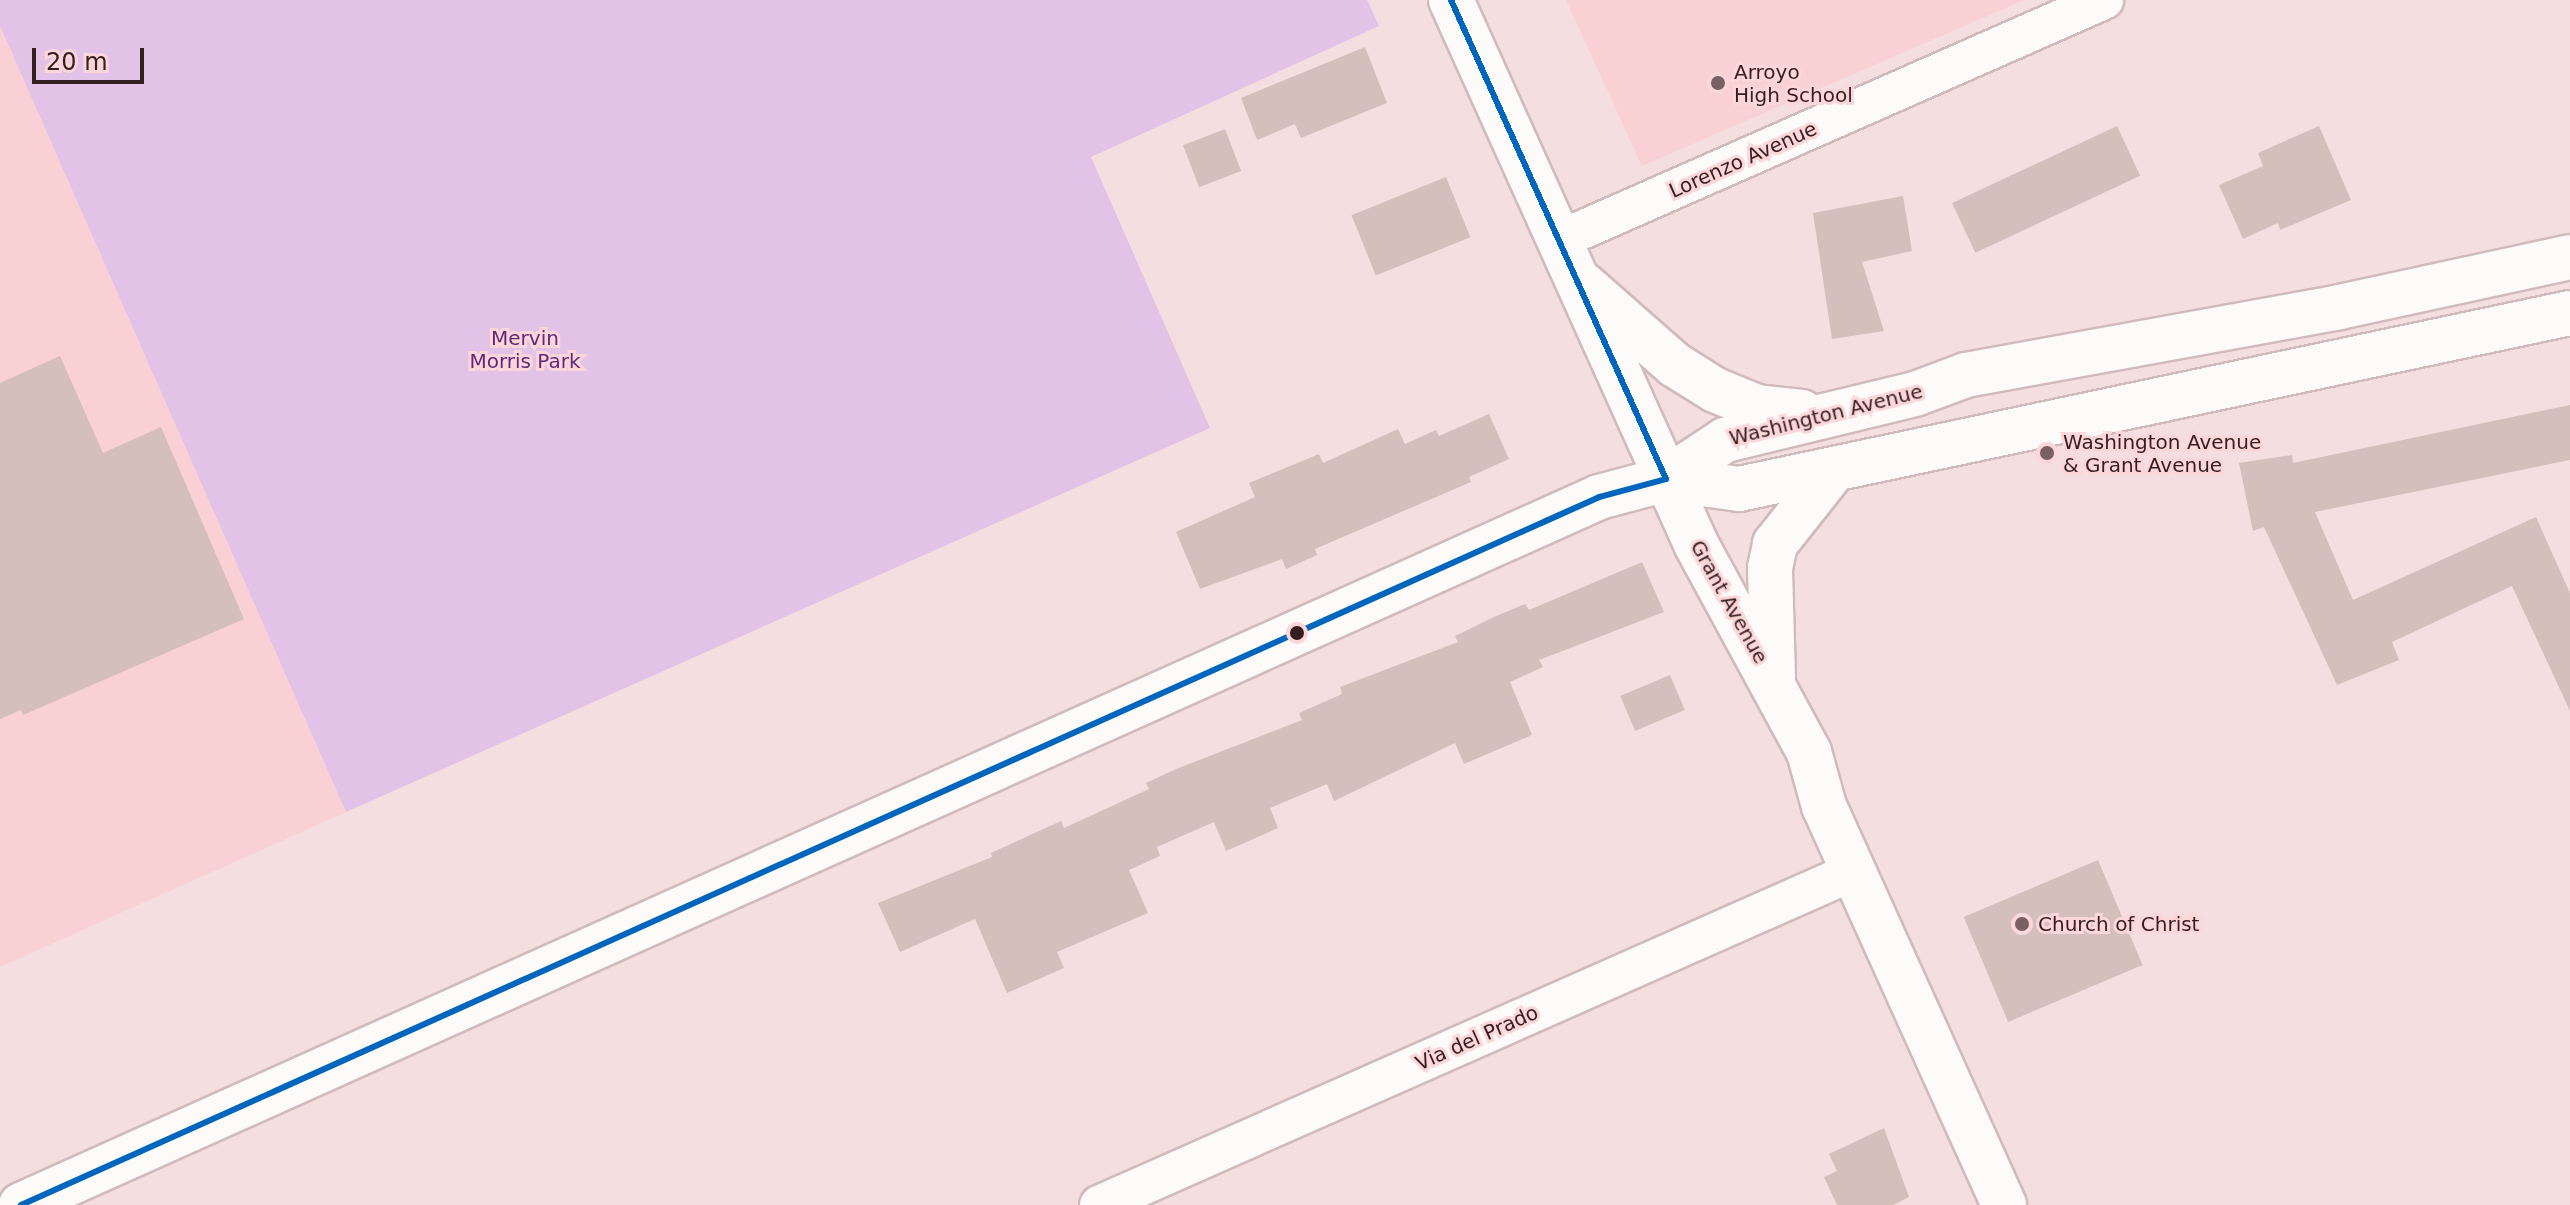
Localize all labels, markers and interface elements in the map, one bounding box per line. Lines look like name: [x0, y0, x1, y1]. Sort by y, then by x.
scale bar: [36, 32, 148, 82]
text: 20 m: [46, 48, 108, 76]
place label: Arroyo High School: [1734, 60, 1853, 107]
marker: Arroyo High School: [1709, 74, 1727, 92]
street label: Lorenzo Avenue: [1665, 117, 1821, 203]
park label: Mervin Morris Park: [469, 326, 581, 373]
street label: Washington Avenue: [1727, 379, 1925, 451]
place label: Washington Avenue & Grant Avenue: [2063, 430, 2261, 477]
marker: Washington Avenue & Grant Avenue: [2038, 444, 2056, 462]
street label: Grant Avenue: [1685, 536, 1773, 668]
unlabelled marker: [1289, 625, 1305, 641]
place label: Church of Christ: [2038, 912, 2199, 936]
marker: Church of Christ: [2013, 915, 2031, 933]
street label: Via del Prado: [1412, 1000, 1542, 1076]

